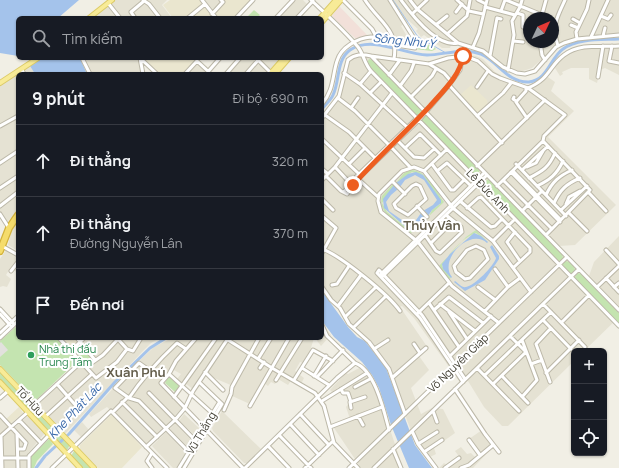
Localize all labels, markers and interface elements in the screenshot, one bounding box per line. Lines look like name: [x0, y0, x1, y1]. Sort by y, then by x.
north arrow: [523, 12, 559, 48]
search box: [16, 16, 324, 60]
icon: search: [30, 27, 52, 49]
text: Tìm kiếm: [62, 28, 122, 49]
water label: Sông Như Ý: [372, 29, 438, 52]
route start: [454, 47, 472, 65]
text: 9 phút: [32, 87, 85, 110]
text: Đi bộ · 690 m: [233, 89, 308, 107]
icon: ahead: [32, 150, 54, 172]
text: Đi thẳng: [70, 150, 131, 171]
text: 320 m: [272, 152, 308, 170]
street label: Lê Đức Anh: [463, 165, 513, 216]
route end: [344, 176, 362, 194]
text: Đi thẳng: [70, 213, 131, 234]
district label: Thủy Vân: [403, 216, 461, 234]
icon: ahead: [32, 222, 54, 244]
text: 370 m: [273, 224, 308, 242]
text: Đường Nguyễn Lân: [70, 234, 183, 252]
icon: arrive: [32, 294, 54, 316]
text: Đến nơi: [70, 294, 124, 315]
street label: Võ Nguyên Giáp: [424, 329, 492, 395]
place label: Nhà thi đấu Trung Tâm: [39, 341, 96, 369]
map controls: [571, 348, 607, 456]
button: +: [571, 348, 607, 384]
marker: Nhà thi đấu Trung Tâm: [26, 350, 36, 360]
district label: Xuân Phú: [106, 363, 166, 381]
water label: Khe Phát Lác: [44, 378, 106, 443]
street label: Tố Hữu: [13, 383, 48, 419]
button: −: [571, 384, 607, 420]
street label: Vũ Thắng: [182, 409, 219, 457]
button: locate: [571, 420, 607, 456]

